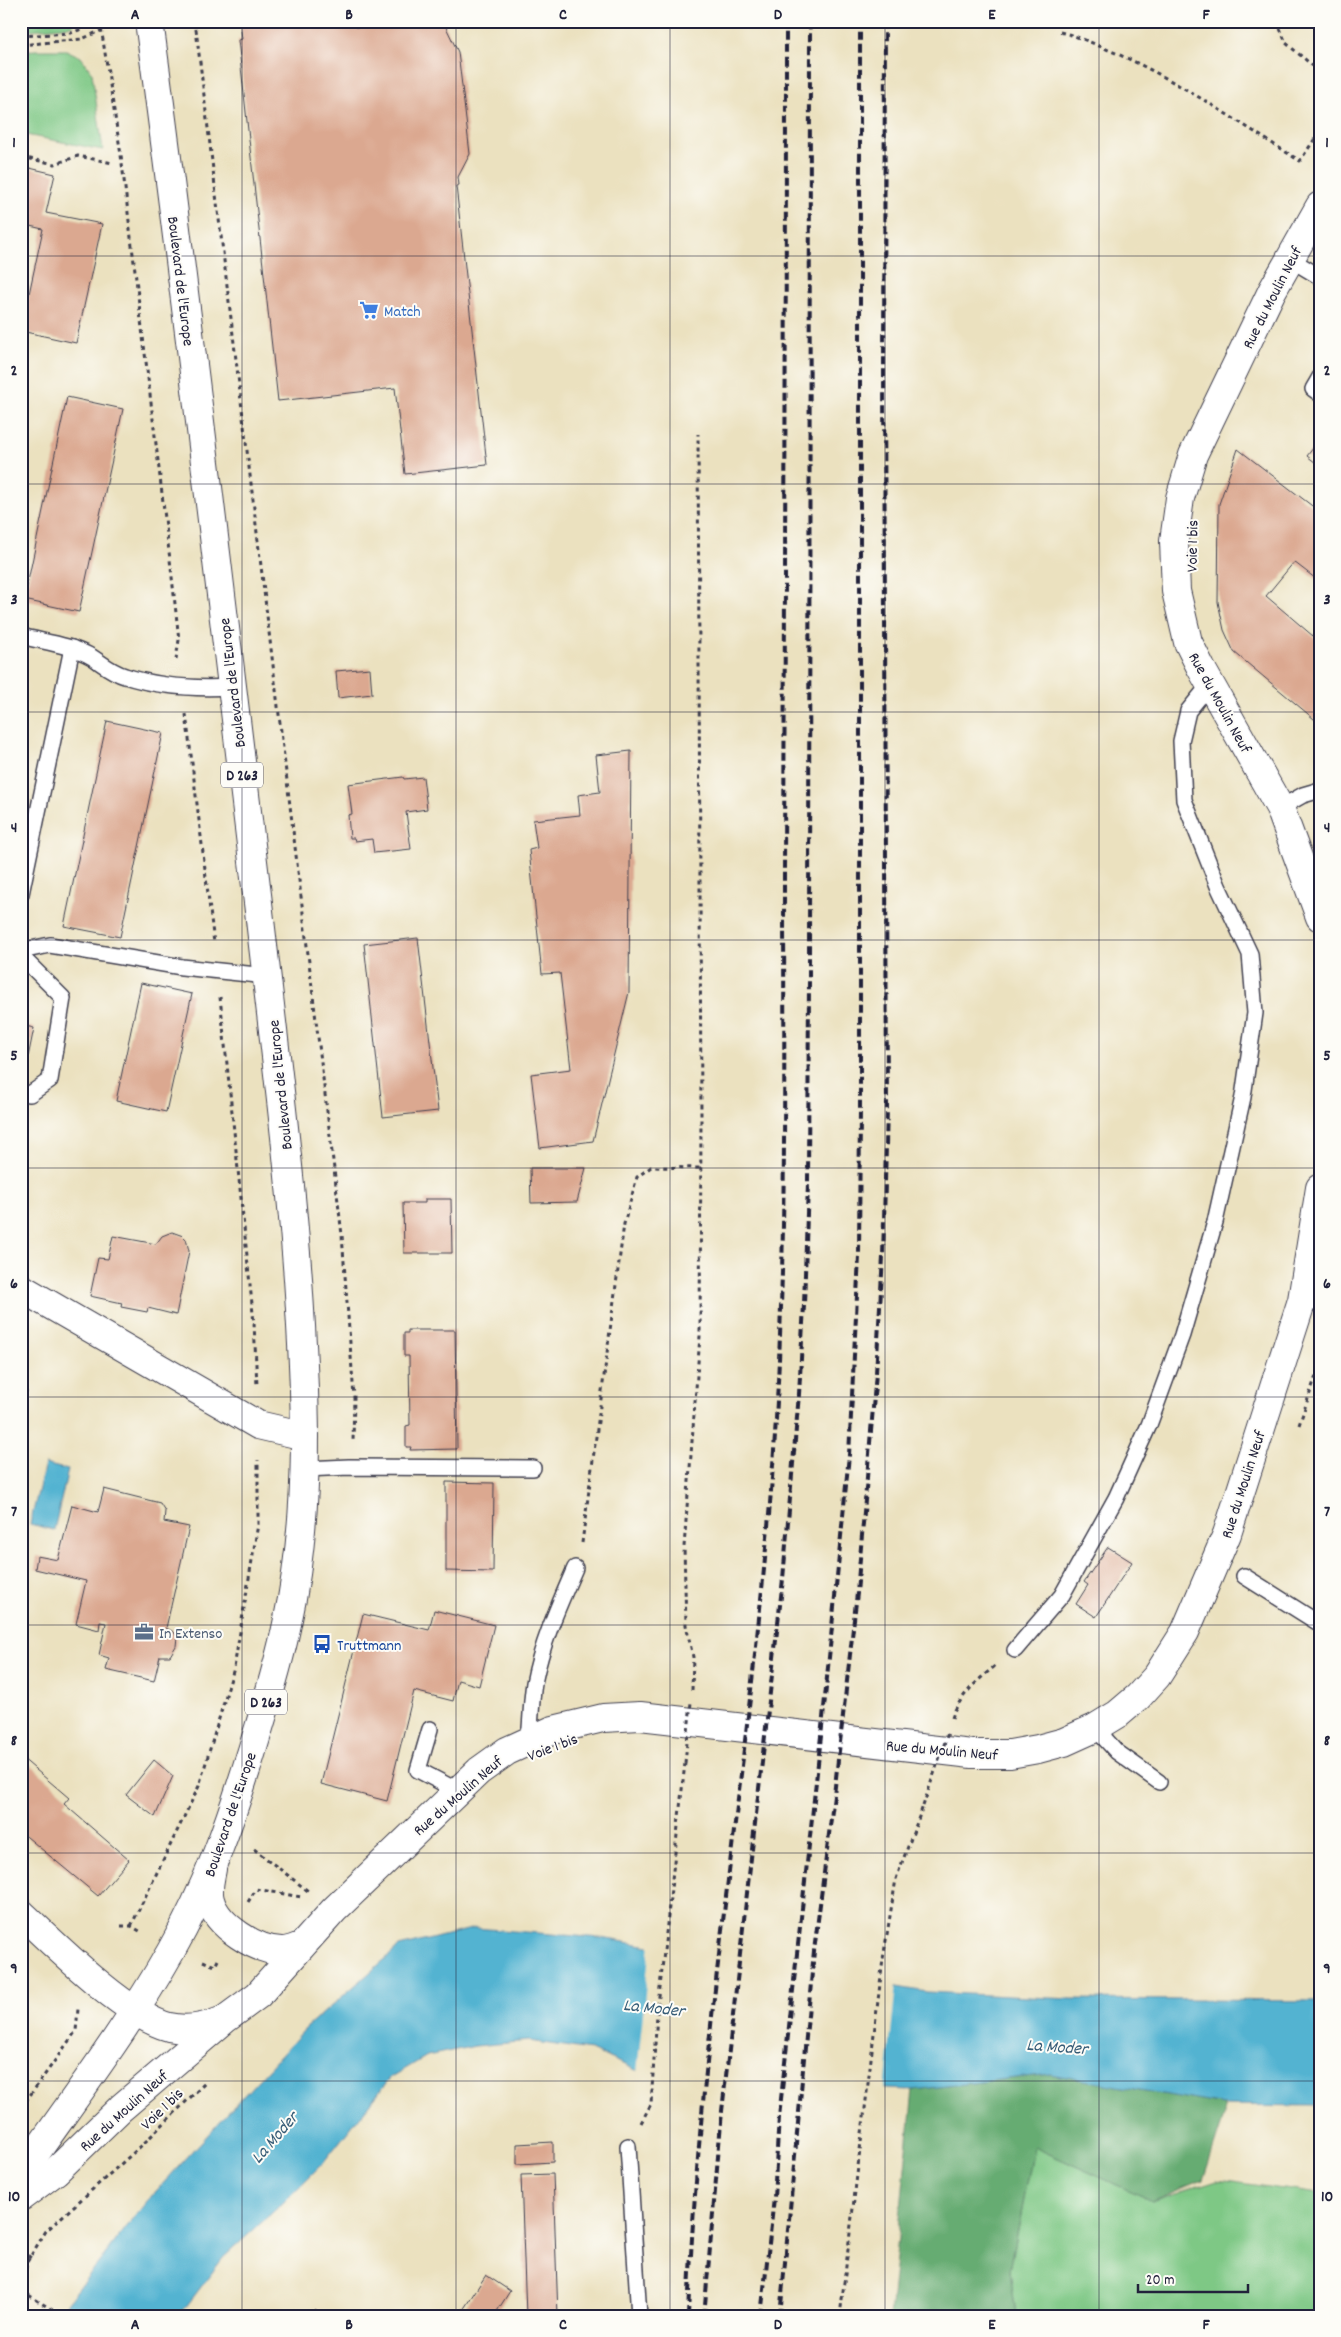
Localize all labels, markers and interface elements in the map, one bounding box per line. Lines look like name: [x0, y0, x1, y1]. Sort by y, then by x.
text: A: [131, 4, 140, 27]
text: B: [345, 4, 353, 27]
text: C: [559, 4, 567, 27]
text: D: [774, 4, 783, 27]
text: E: [988, 4, 996, 27]
text: F: [1202, 4, 1210, 27]
text: 1: [12, 132, 16, 155]
text: 1: [1325, 132, 1329, 155]
street label: Boulevard de l'Europe: [160, 215, 199, 347]
street label: Rue du Moulin Neuf: [1238, 243, 1309, 353]
supermarket icon: Match: [358, 299, 380, 321]
place label: Match: [384, 301, 421, 324]
text: 2: [11, 360, 18, 383]
text: 2: [1324, 360, 1331, 383]
street label: Voie 1 bis: [1182, 519, 1205, 572]
text: 3: [10, 589, 18, 612]
text: 3: [1323, 589, 1331, 612]
street label: Boulevard de l'Europe: [214, 617, 253, 749]
street label: Rue du Moulin Neuf: [1182, 649, 1256, 758]
road number: D 263: [221, 762, 263, 788]
text: 4: [11, 817, 17, 840]
text: 4: [1324, 817, 1330, 840]
street label: Boulevard de l'Europe: [263, 1019, 300, 1151]
text: 5: [10, 1045, 18, 1068]
text: 5: [1323, 1045, 1331, 1068]
text: 6: [10, 1273, 18, 1296]
text: 6: [1323, 1273, 1331, 1296]
street label: Rue du Moulin Neuf: [1216, 1428, 1273, 1542]
text: 7: [11, 1501, 17, 1524]
text: 7: [1324, 1501, 1330, 1524]
office icon: In Extenso: [133, 1621, 155, 1643]
place label: In Extenso: [159, 1623, 222, 1646]
bus stop icon: Truttmann: [311, 1633, 333, 1655]
place label: Truttmann: [337, 1635, 401, 1658]
road number: D 263: [245, 1690, 287, 1714]
street label: Voie 1 bis: [524, 1728, 582, 1768]
text: 8: [11, 1730, 18, 1753]
text: 8: [1324, 1730, 1331, 1753]
street label: Rue du Moulin Neuf: [885, 1735, 999, 1768]
street label: Boulevard de l'Europe: [199, 1749, 263, 1880]
street label: Rue du Moulin Neuf: [409, 1751, 509, 1842]
text: 9: [10, 1958, 18, 1981]
text: 9: [1323, 1958, 1331, 1981]
water label: La Moder: [622, 1994, 688, 2025]
water label: La Moder: [1025, 2034, 1091, 2063]
street label: Rue du Moulin Neuf: [75, 2066, 174, 2158]
street label: Voie 1 bis: [136, 2083, 190, 2136]
water label: La Moder: [246, 2105, 307, 2170]
text: 10: [8, 2186, 20, 2209]
text: 10: [1321, 2186, 1333, 2209]
scale bar: [1138, 2262, 1248, 2294]
text: 20 m: [1146, 2270, 1174, 2292]
text: A: [131, 2314, 140, 2337]
text: B: [345, 2314, 353, 2337]
text: C: [559, 2314, 567, 2337]
text: D: [774, 2314, 783, 2337]
text: E: [988, 2314, 996, 2337]
text: F: [1202, 2314, 1210, 2337]

